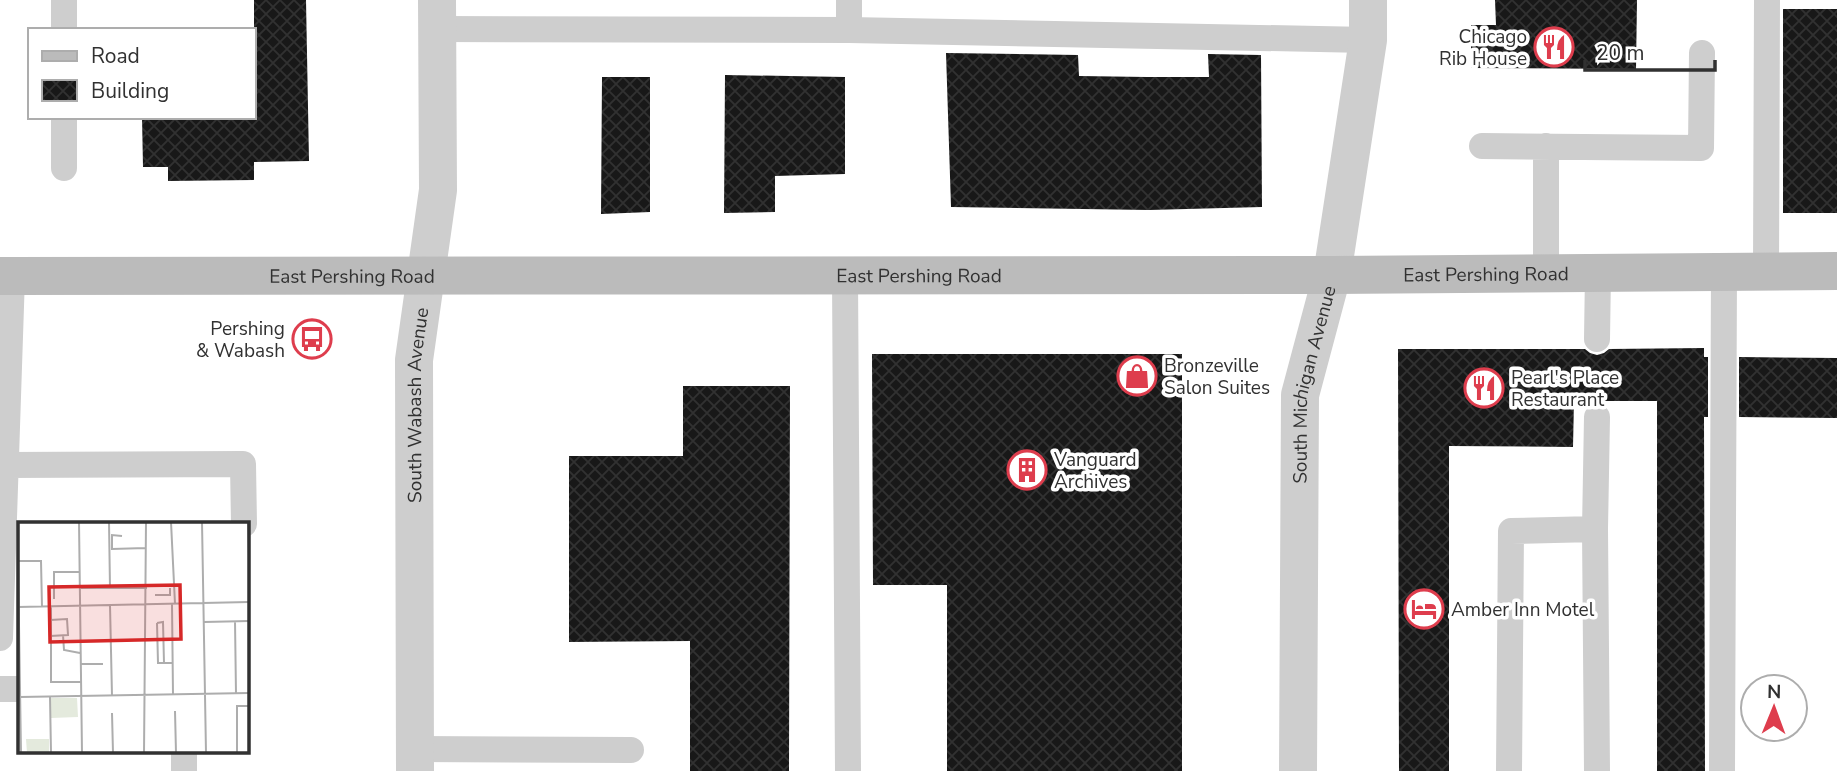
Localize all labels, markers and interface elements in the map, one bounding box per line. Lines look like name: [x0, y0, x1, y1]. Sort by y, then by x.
place label: Chicago Rib House: [1439, 24, 1527, 72]
restaurant icon: Chicago Rib House: [1533, 26, 1575, 68]
legend: [28, 28, 256, 119]
scale bar: [1585, 28, 1714, 72]
text: 20 m: [1596, 39, 1645, 67]
text: Road: [91, 42, 140, 70]
text: Building: [91, 77, 169, 105]
street label: East Pershing Road: [1403, 261, 1569, 288]
street label: East Pershing Road: [836, 263, 1002, 289]
street label: East Pershing Road: [269, 264, 435, 290]
street label: South Michigan Avenue: [1287, 283, 1343, 484]
street label: South Wabash Avenue: [402, 306, 435, 503]
place label: Pershing & Wabash: [196, 316, 285, 364]
bus stop icon: Pershing & Wabash: [291, 318, 333, 360]
place label: Bronzeville Salon Suites: [1164, 353, 1270, 401]
shop icon: Bronzeville Salon Suites: [1116, 355, 1158, 397]
place label: Pearl's Place Restaurant: [1511, 365, 1619, 413]
restaurant icon: Pearl's Place Restaurant: [1463, 367, 1505, 409]
place label: Vanguard Archives: [1053, 447, 1136, 495]
building icon: Vanguard Archives: [1006, 449, 1048, 491]
inset map: [18, 522, 248, 754]
hotel icon: Amber Inn Motel: [1403, 588, 1445, 630]
place label: Amber Inn Motel: [1451, 597, 1595, 623]
north arrow: [1739, 673, 1809, 743]
text: N: [1767, 679, 1782, 705]

